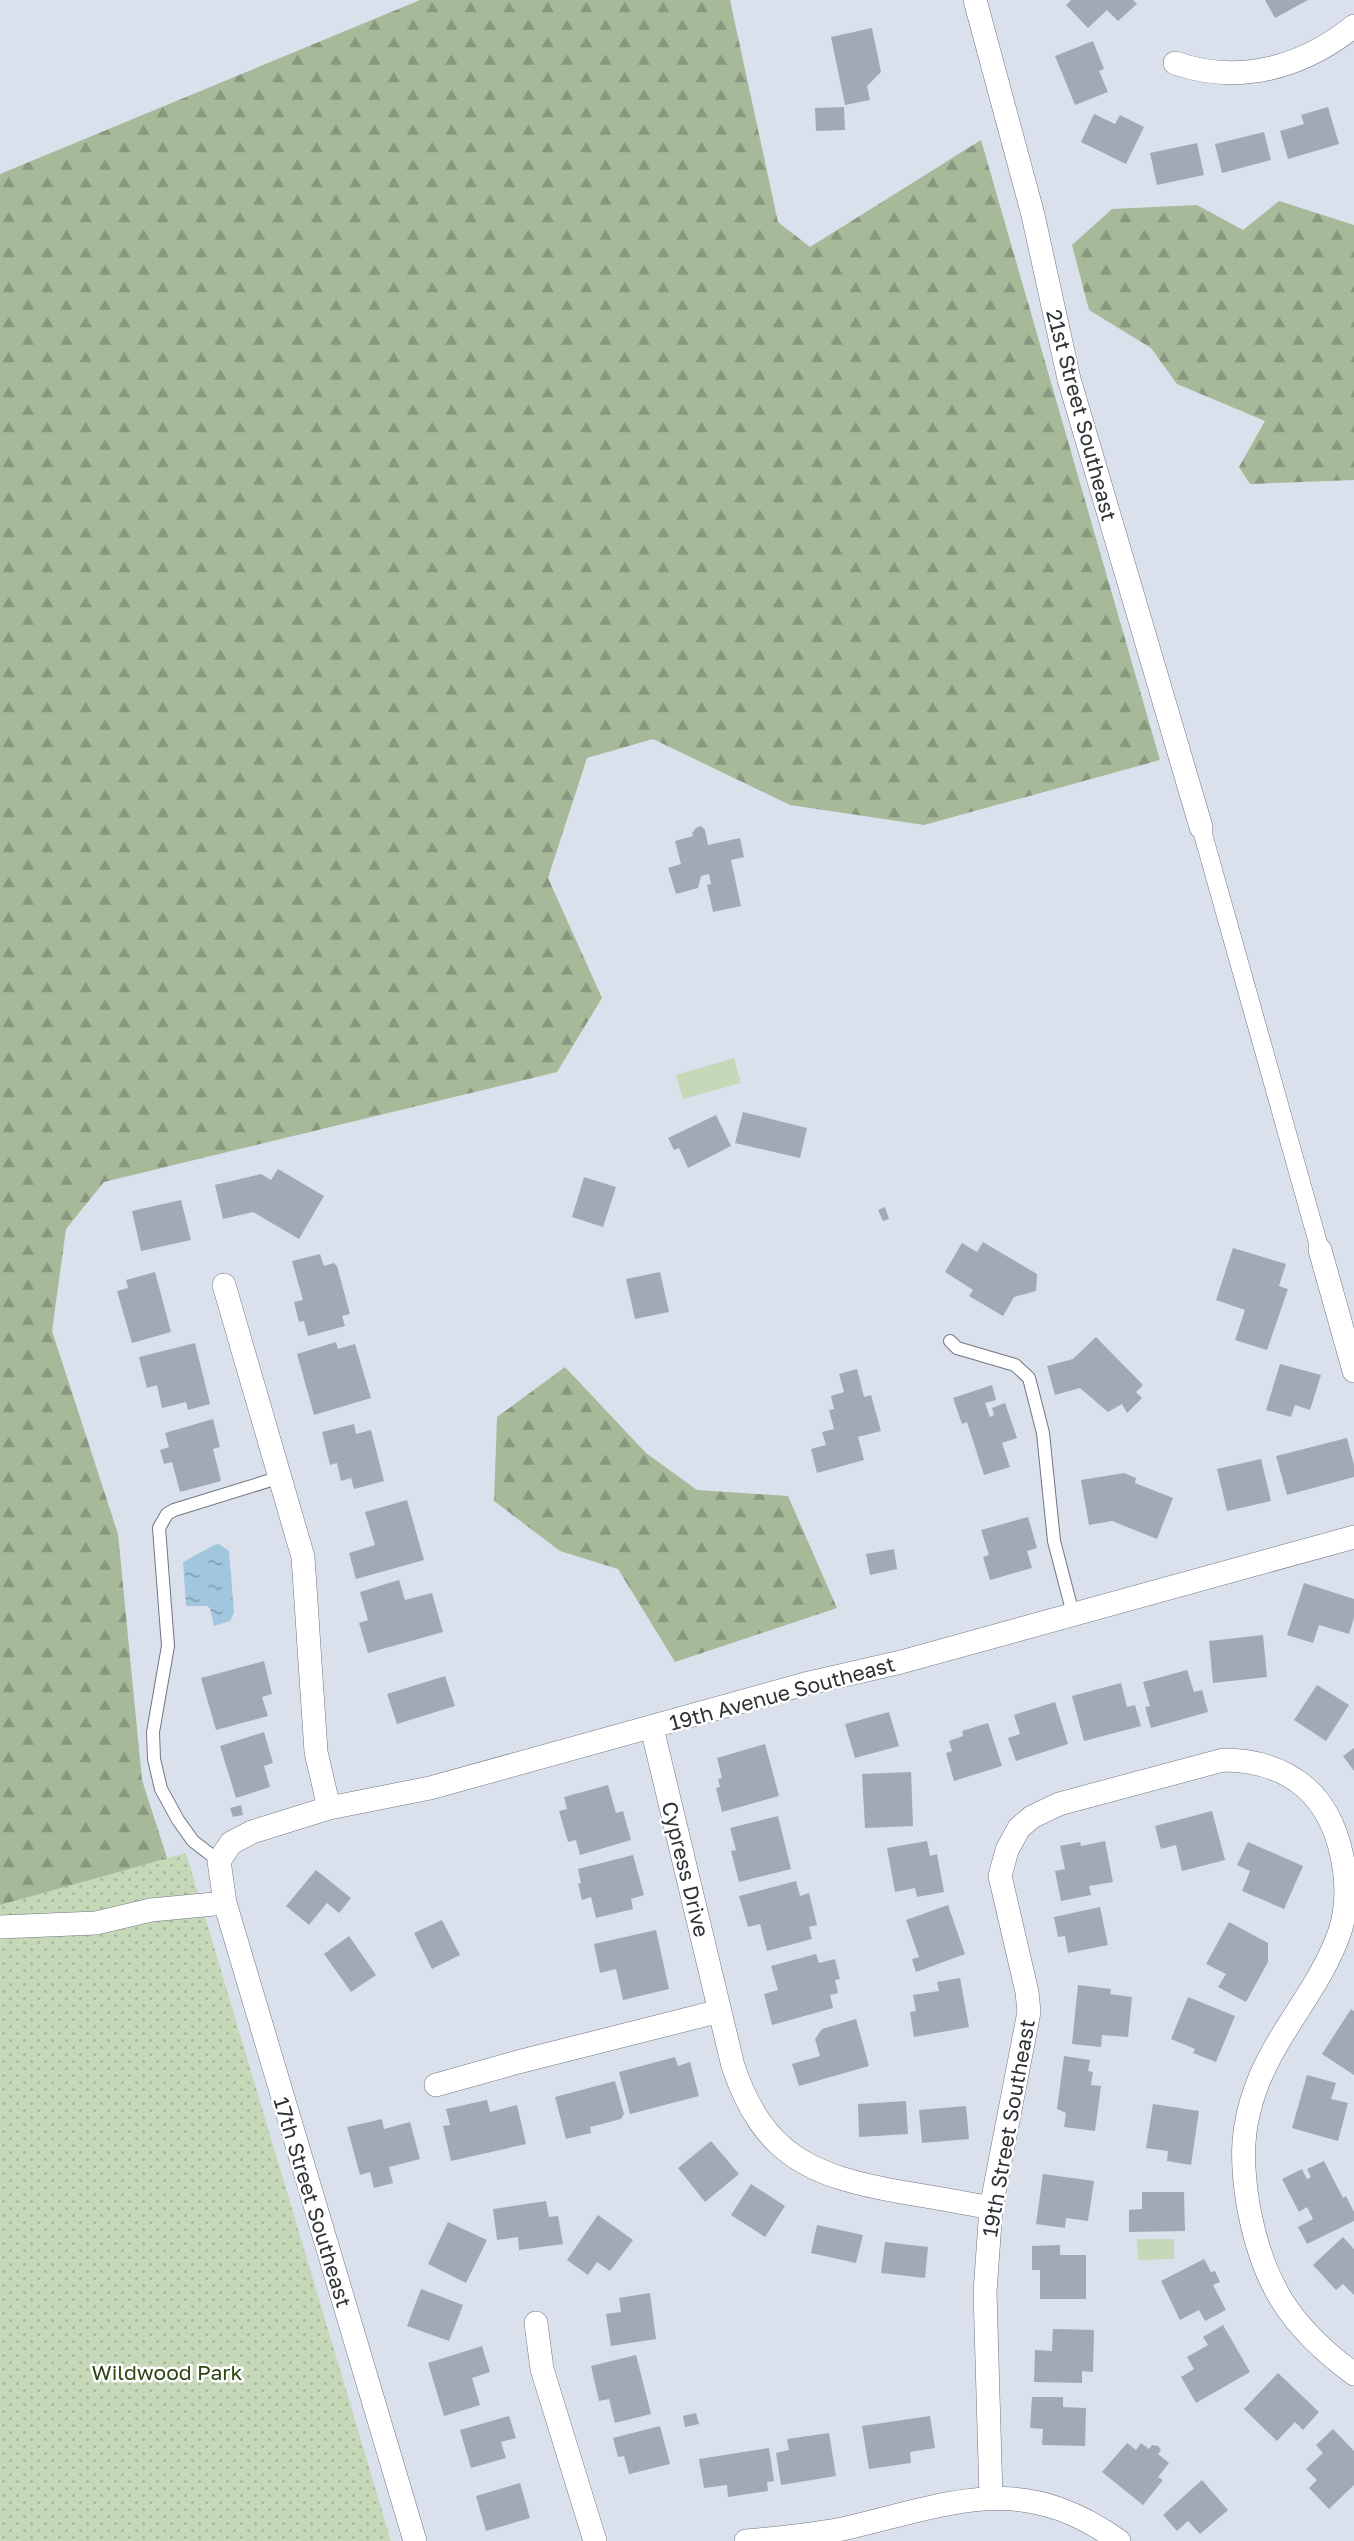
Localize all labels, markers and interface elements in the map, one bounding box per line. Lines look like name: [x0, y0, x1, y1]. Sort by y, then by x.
street label: 21st Street Southeast: [1041, 306, 1123, 524]
street label: 19th Avenue Southeast: [666, 1650, 898, 1736]
street label: Cypress Drive: [657, 1799, 715, 1939]
street label: 19th Street Southeast: [976, 2017, 1040, 2239]
street label: 17th Street Southeast: [269, 2094, 357, 2310]
park label: Wildwood Park: [92, 2359, 243, 2385]

